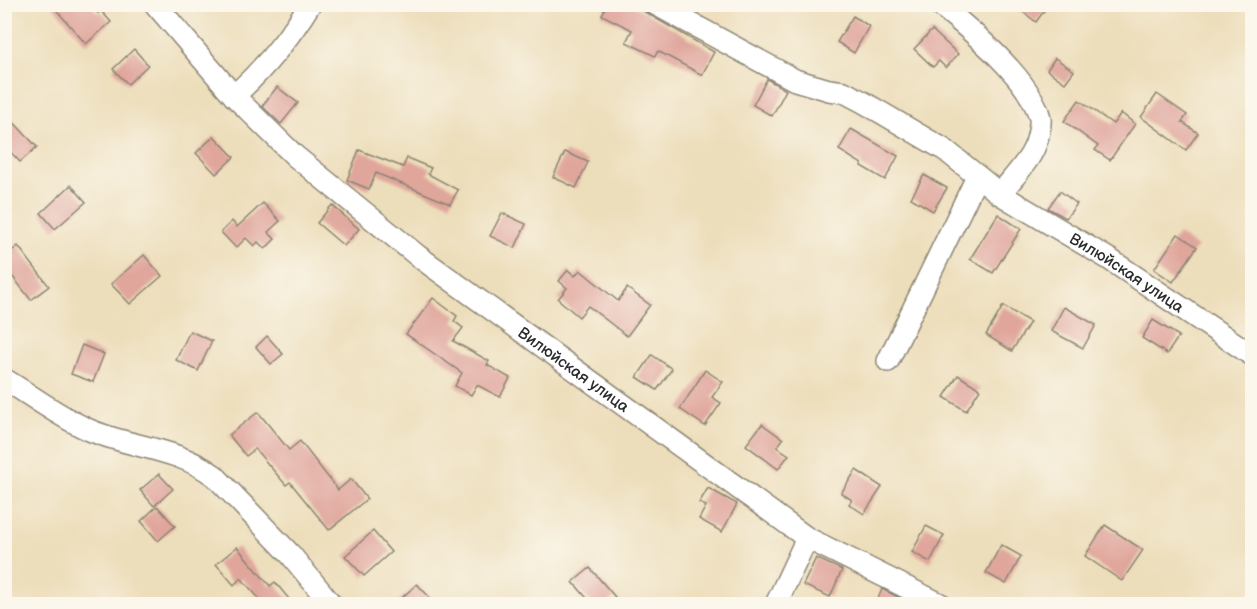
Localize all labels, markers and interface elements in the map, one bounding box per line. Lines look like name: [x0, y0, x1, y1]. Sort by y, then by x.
street label: Вилюйская улица: [1066, 230, 1187, 318]
street label: Вилюйская улица: [514, 324, 633, 417]

